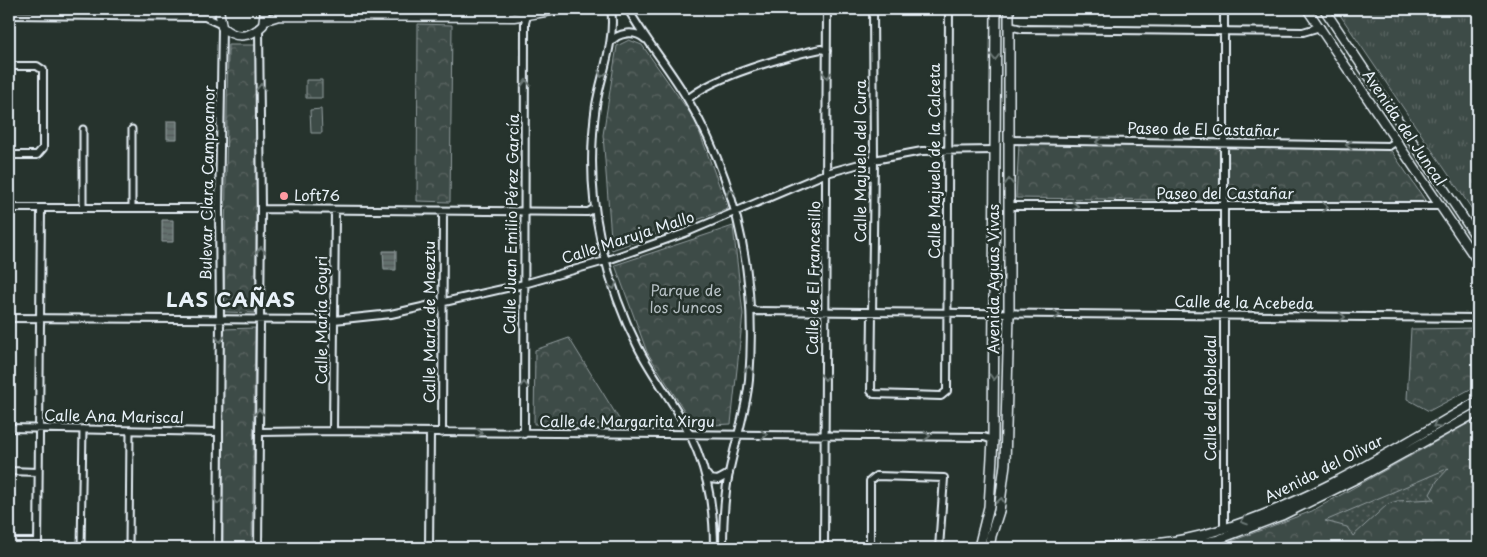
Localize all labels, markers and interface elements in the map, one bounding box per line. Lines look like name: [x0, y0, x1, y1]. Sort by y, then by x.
one-way arrow: [990, 54, 1000, 62]
street label: Calle Majuelo de la Calceta: [922, 62, 945, 259]
street label: Avenida del Juncal: [1358, 64, 1453, 190]
one-way arrow: [597, 70, 608, 78]
one-way arrow: [822, 72, 832, 79]
one-way arrow: [521, 78, 531, 86]
street label: Calle Majuelo del Cura: [848, 79, 871, 242]
one-way arrow: [256, 83, 266, 90]
street label: Bulevar Clara Campoamor: [193, 85, 220, 281]
street label: Calle Juan Emilio Pérez García: [497, 113, 524, 335]
street label: Paseo de El Castañar: [1127, 116, 1279, 141]
one-way arrow: [1095, 137, 1103, 147]
one-way arrow: [1345, 140, 1353, 150]
one-way arrow: [1004, 177, 1014, 185]
street label: Paseo del Castañar: [1156, 181, 1294, 204]
place label: Loft76: [294, 183, 340, 206]
one-way arrow: [726, 188, 736, 196]
marker: Loft76: [278, 190, 290, 202]
street label: Calle de El Francesillo: [800, 201, 825, 355]
one-way arrow: [1072, 201, 1079, 211]
one-way arrow: [1322, 202, 1329, 212]
street label: Calle Maruja Mallo: [558, 204, 697, 269]
street label: Avenida Aguas Vivas: [981, 204, 1004, 354]
street label: Calle María de Maeztu: [417, 241, 440, 403]
one-way arrow: [256, 245, 266, 253]
street label: Calle María Goyri: [309, 256, 332, 384]
park label: Parque de los Juncos: [650, 278, 723, 318]
one-way arrow: [607, 282, 617, 290]
district label: LAS CAÑAS: [166, 284, 296, 314]
street label: Calle de la Acebeda: [1174, 289, 1315, 314]
one-way arrow: [1054, 310, 1062, 320]
one-way arrow: [1339, 312, 1347, 322]
one-way arrow: [215, 335, 225, 343]
street label: Calle del Robledal: [1198, 335, 1221, 461]
one-way arrow: [744, 365, 755, 373]
one-way arrow: [820, 374, 830, 382]
one-way arrow: [989, 374, 1000, 382]
one-way arrow: [519, 381, 529, 388]
street label: Calle Ana Mariscal: [44, 403, 184, 428]
one-way arrow: [254, 408, 264, 416]
street label: Calle de Margarita Xirgu: [539, 409, 715, 432]
one-way arrow: [1432, 418, 1441, 428]
one-way arrow: [476, 428, 483, 438]
street label: Avenida del Olivar: [1260, 428, 1387, 508]
one-way arrow: [760, 430, 768, 440]
one-way arrow: [923, 431, 931, 441]
one-way arrow: [995, 497, 1006, 505]
one-way arrow: [213, 498, 223, 505]
one-way arrow: [1241, 515, 1249, 525]

